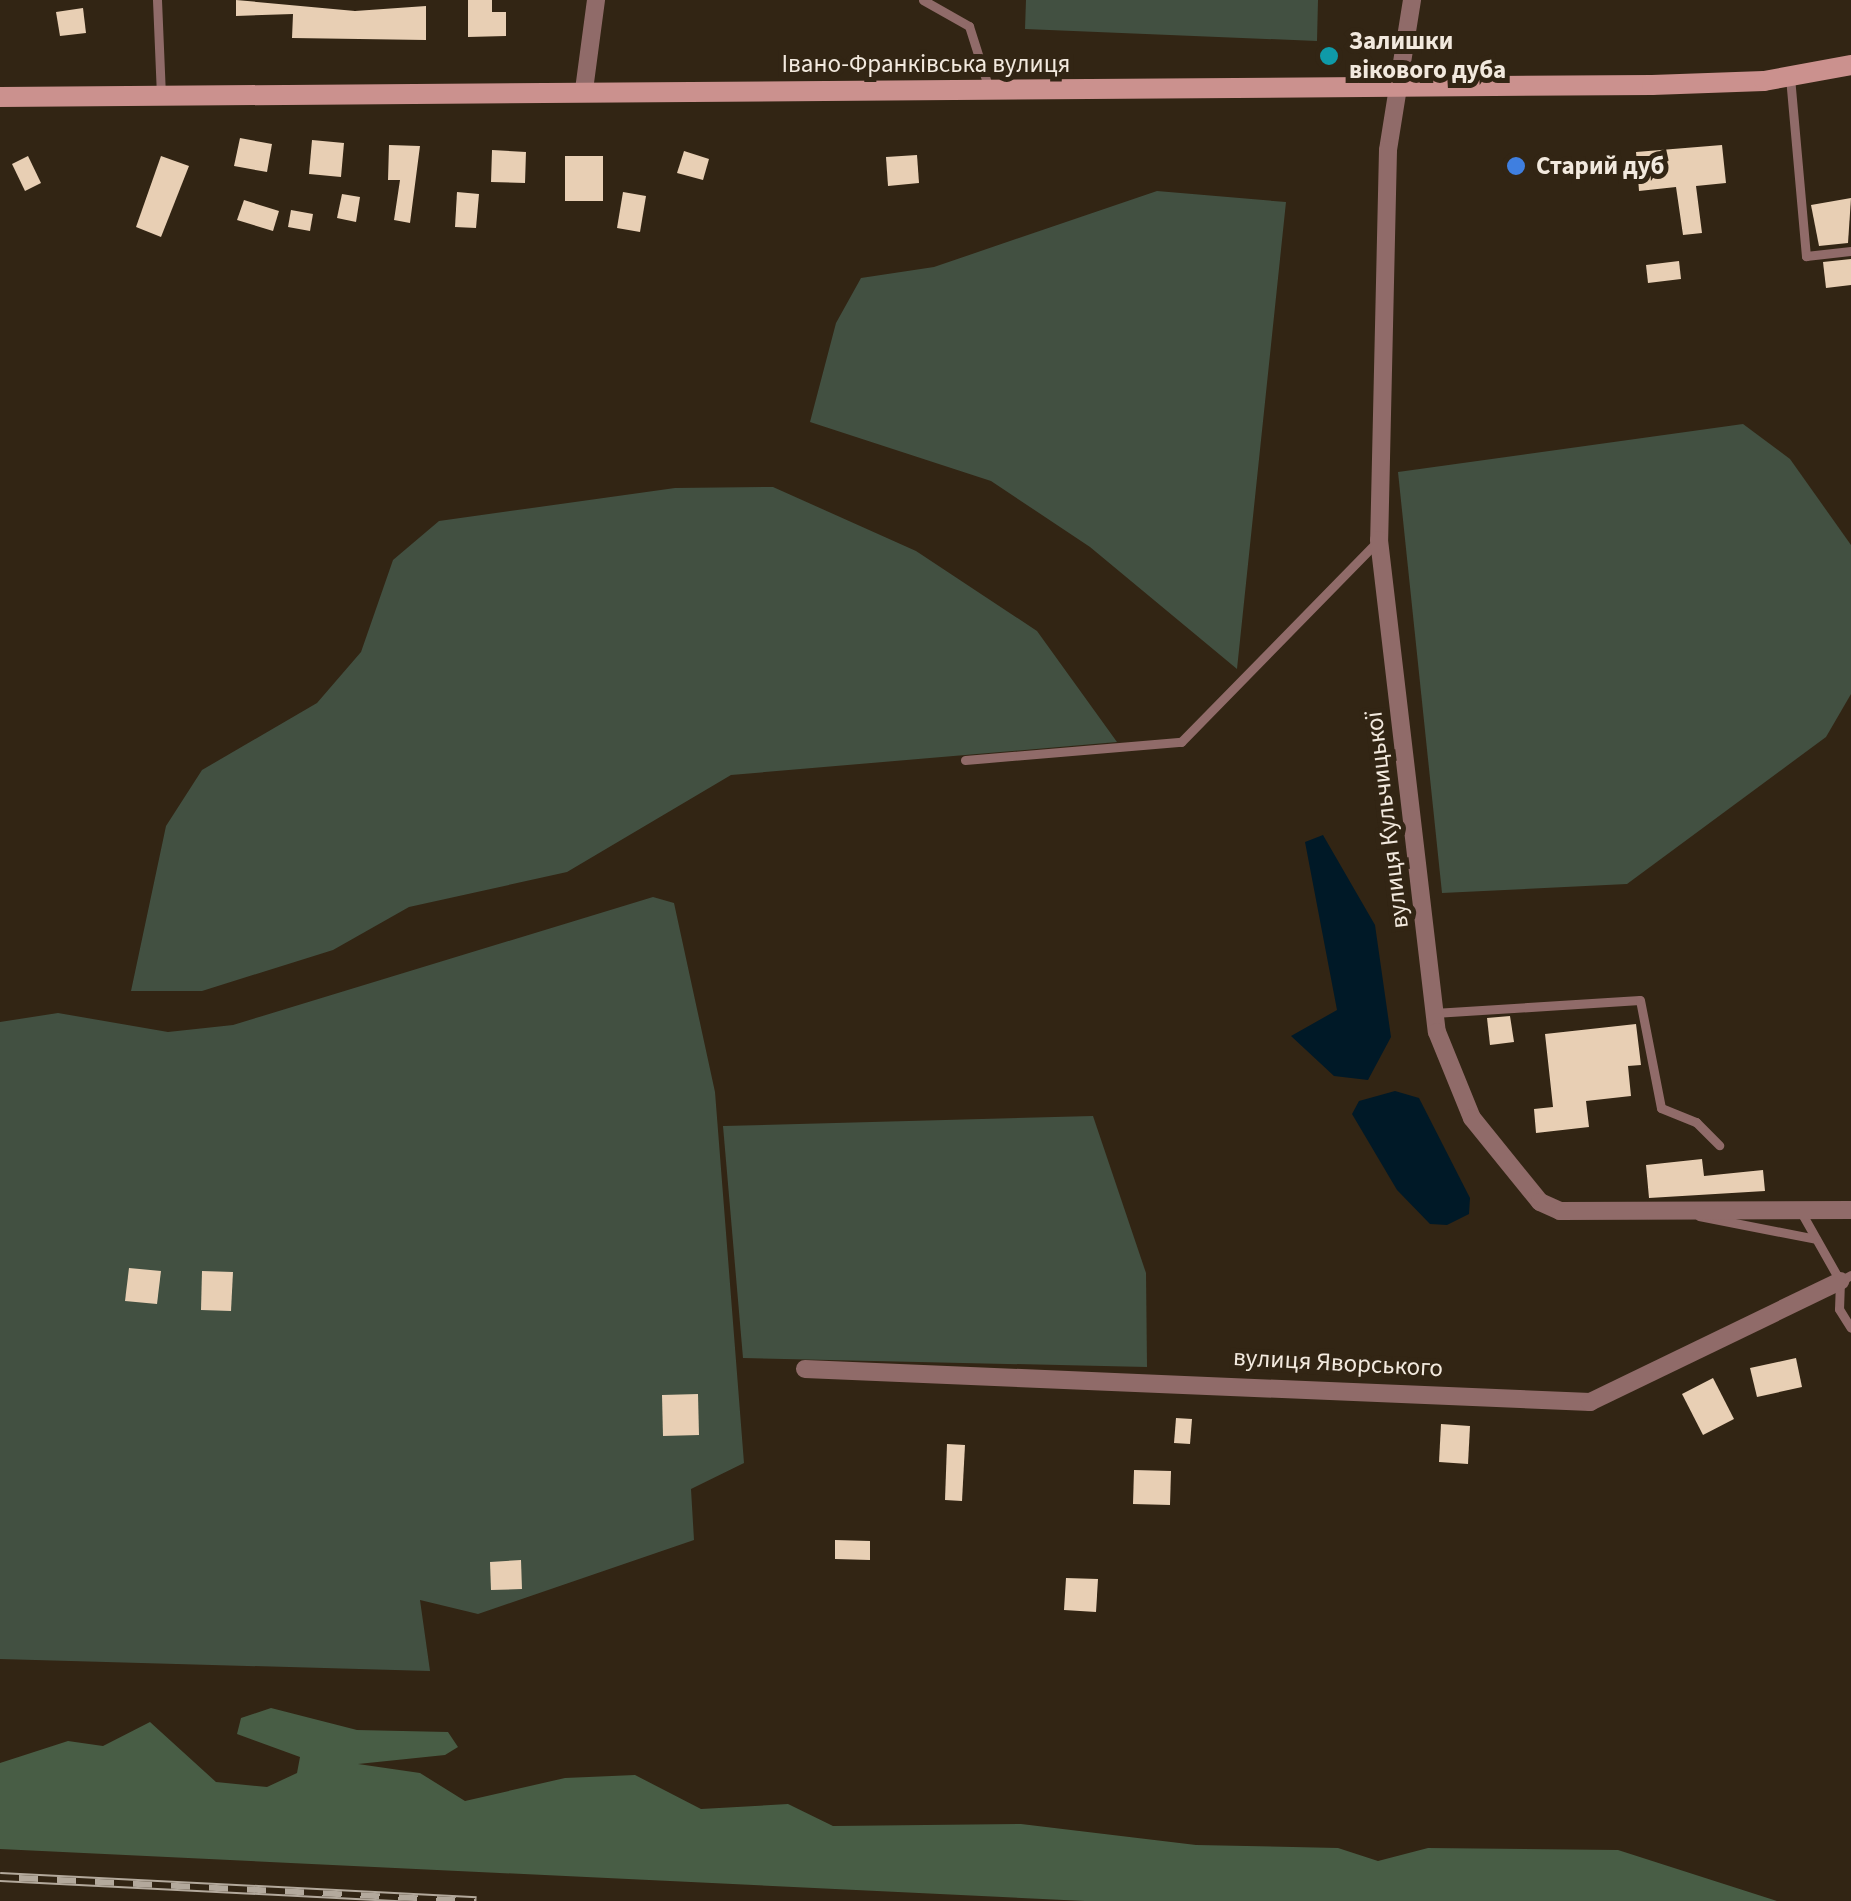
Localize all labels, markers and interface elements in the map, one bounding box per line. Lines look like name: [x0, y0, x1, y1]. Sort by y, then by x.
place label: Залишки вікового дуба: [1349, 27, 1506, 86]
marker: Залишки вікового дуба: [1318, 45, 1340, 67]
street label: Івано-Франківська вулиця: [782, 49, 1070, 79]
place label: Старий дуб: [1536, 151, 1665, 181]
marker: Старий дуб: [1505, 155, 1527, 177]
street label: вулиця Кульчицької: [1359, 710, 1415, 930]
street label: вулиця Яворського: [1232, 1343, 1444, 1383]

